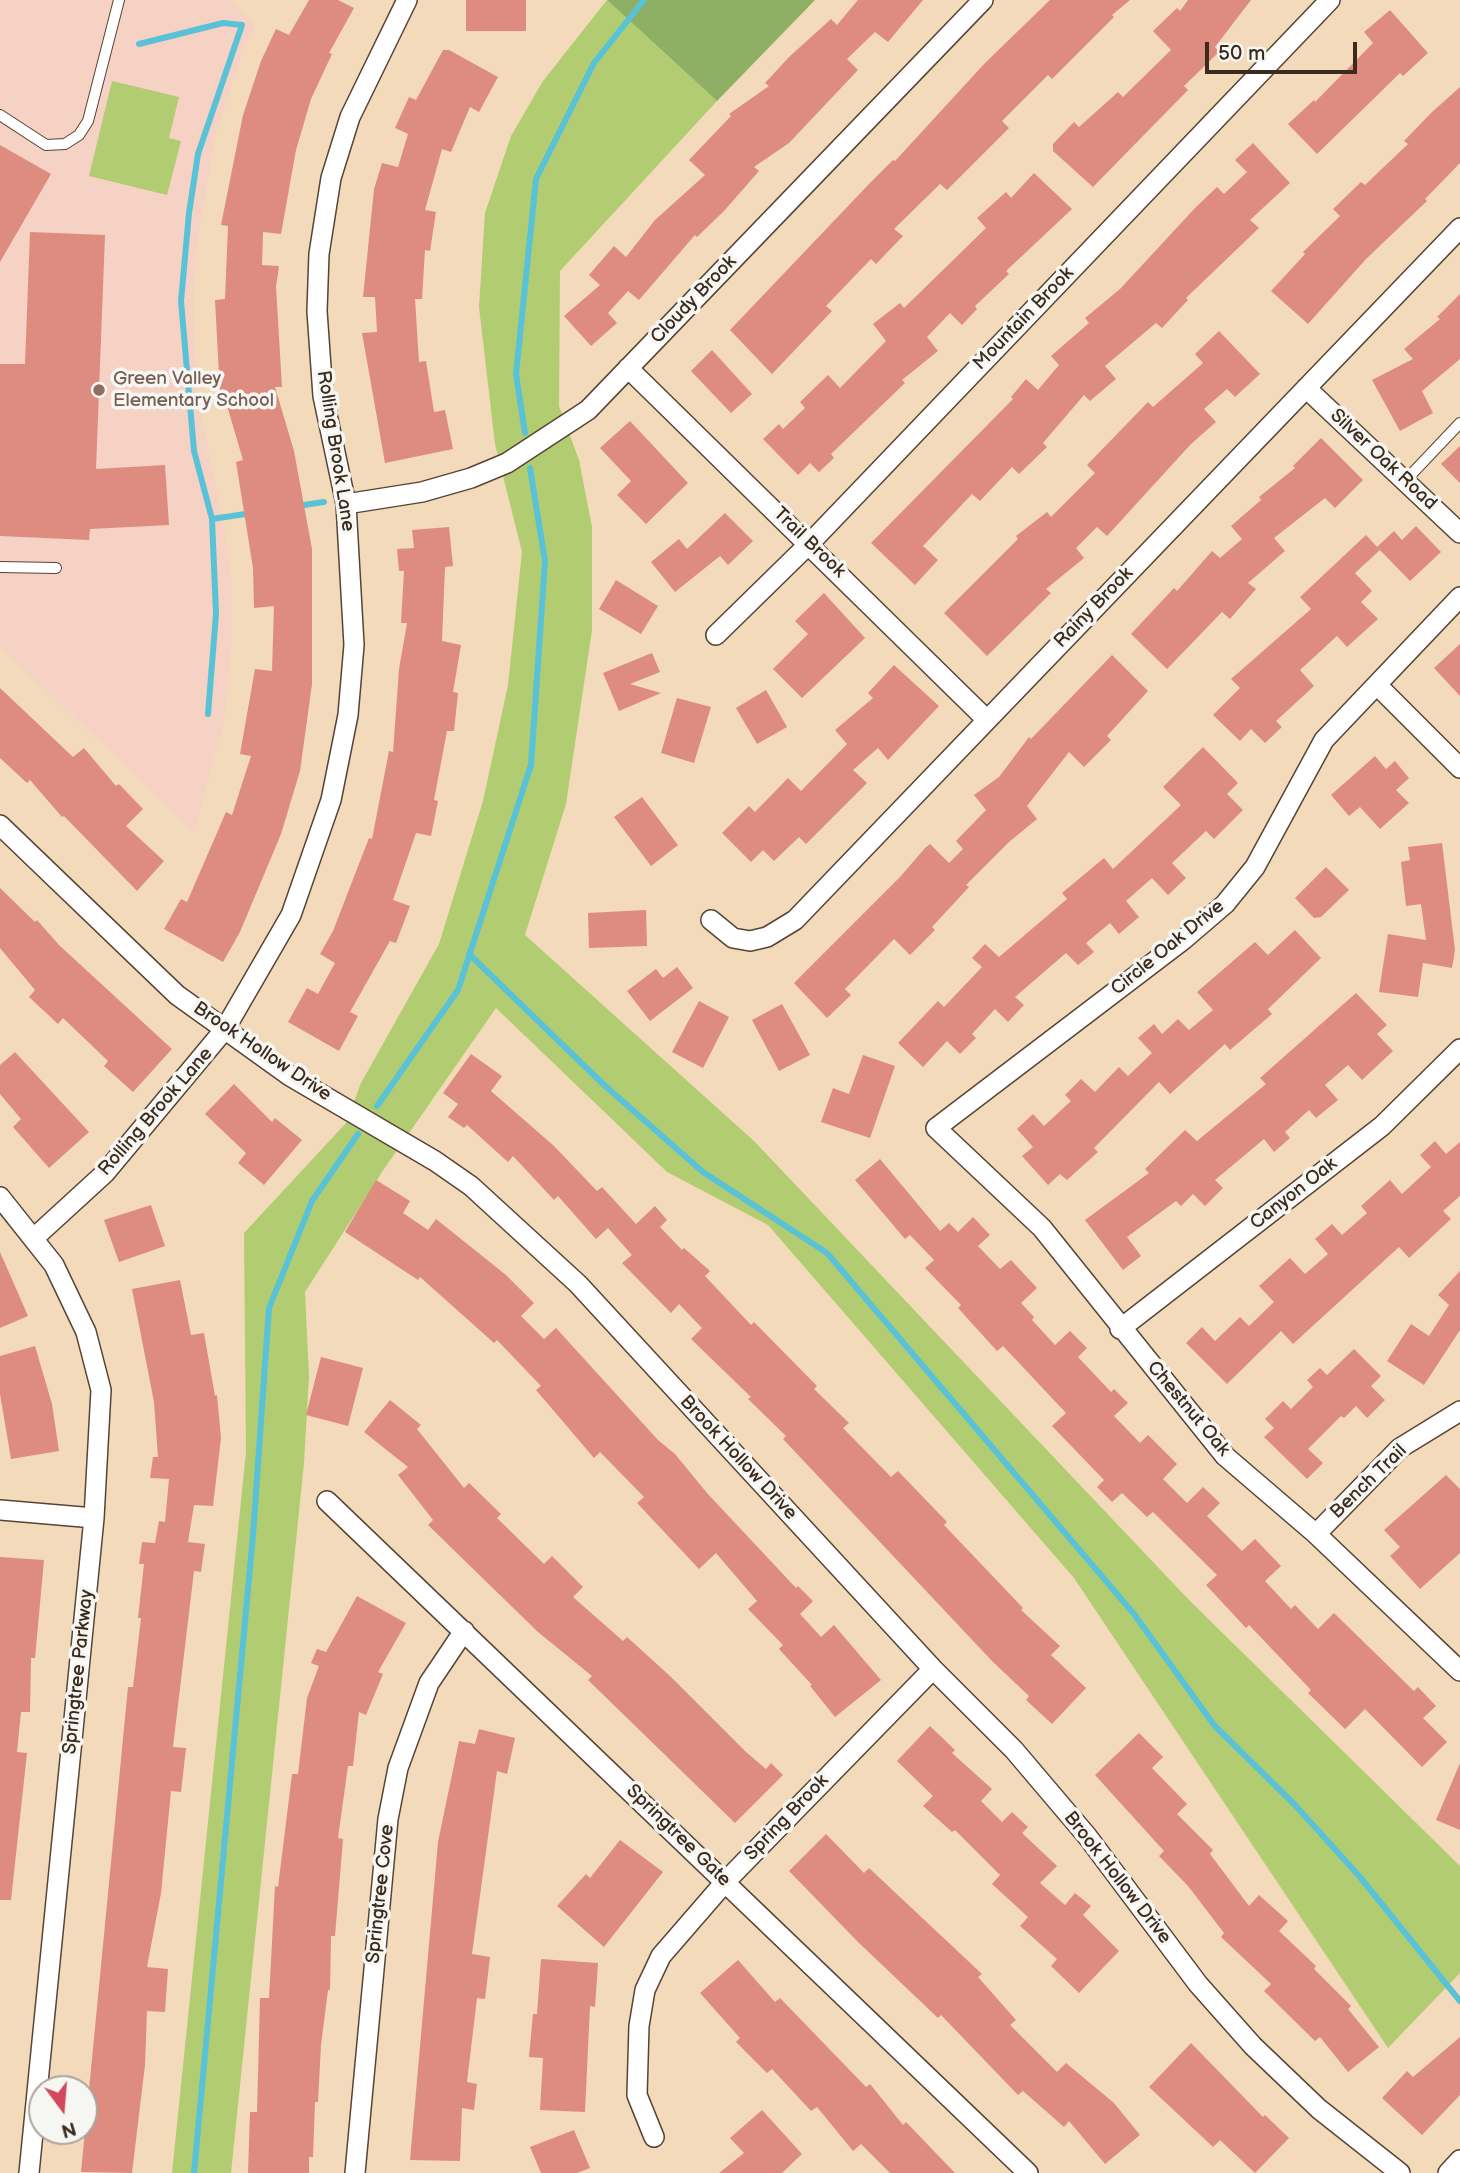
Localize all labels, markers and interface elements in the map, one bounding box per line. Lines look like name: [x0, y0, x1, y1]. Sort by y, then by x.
scale bar: [1208, 28, 1360, 72]
text: 50 m: [1218, 41, 1265, 66]
street label: Cloudy Brook: [646, 251, 742, 349]
street label: Mountain Brook: [969, 263, 1079, 375]
place label: Green Valley Elementary School: [113, 368, 274, 412]
street label: Rolling Brook Lane: [311, 369, 359, 533]
marker: Green Valley Elementary School: [91, 382, 107, 398]
street label: Silver Oak Road: [1325, 405, 1441, 515]
street label: Trail Brook: [768, 503, 850, 583]
street label: Rainy Brook: [1050, 563, 1138, 653]
street label: Circle Oak Drive: [1107, 895, 1229, 1001]
street label: Brook Hollow Drive: [189, 997, 335, 1107]
street label: Rolling Brook Lane: [94, 1043, 218, 1181]
street label: Canyon Oak: [1246, 1153, 1342, 1235]
street label: Chestnut Oak: [1142, 1357, 1234, 1461]
street label: Brook Hollow Drive: [675, 1391, 801, 1525]
street label: Bench Trail: [1326, 1440, 1412, 1524]
street label: Springtree Parkway: [59, 1588, 99, 1756]
street label: Spring Brook: [740, 1770, 834, 1866]
street label: Springtree Gate: [621, 1780, 735, 1892]
street label: Brook Hollow Drive: [1058, 1807, 1176, 1949]
street label: Springtree Cove: [362, 1823, 400, 1965]
north arrow: [28, 2075, 98, 2145]
text: N: [58, 2116, 78, 2142]

